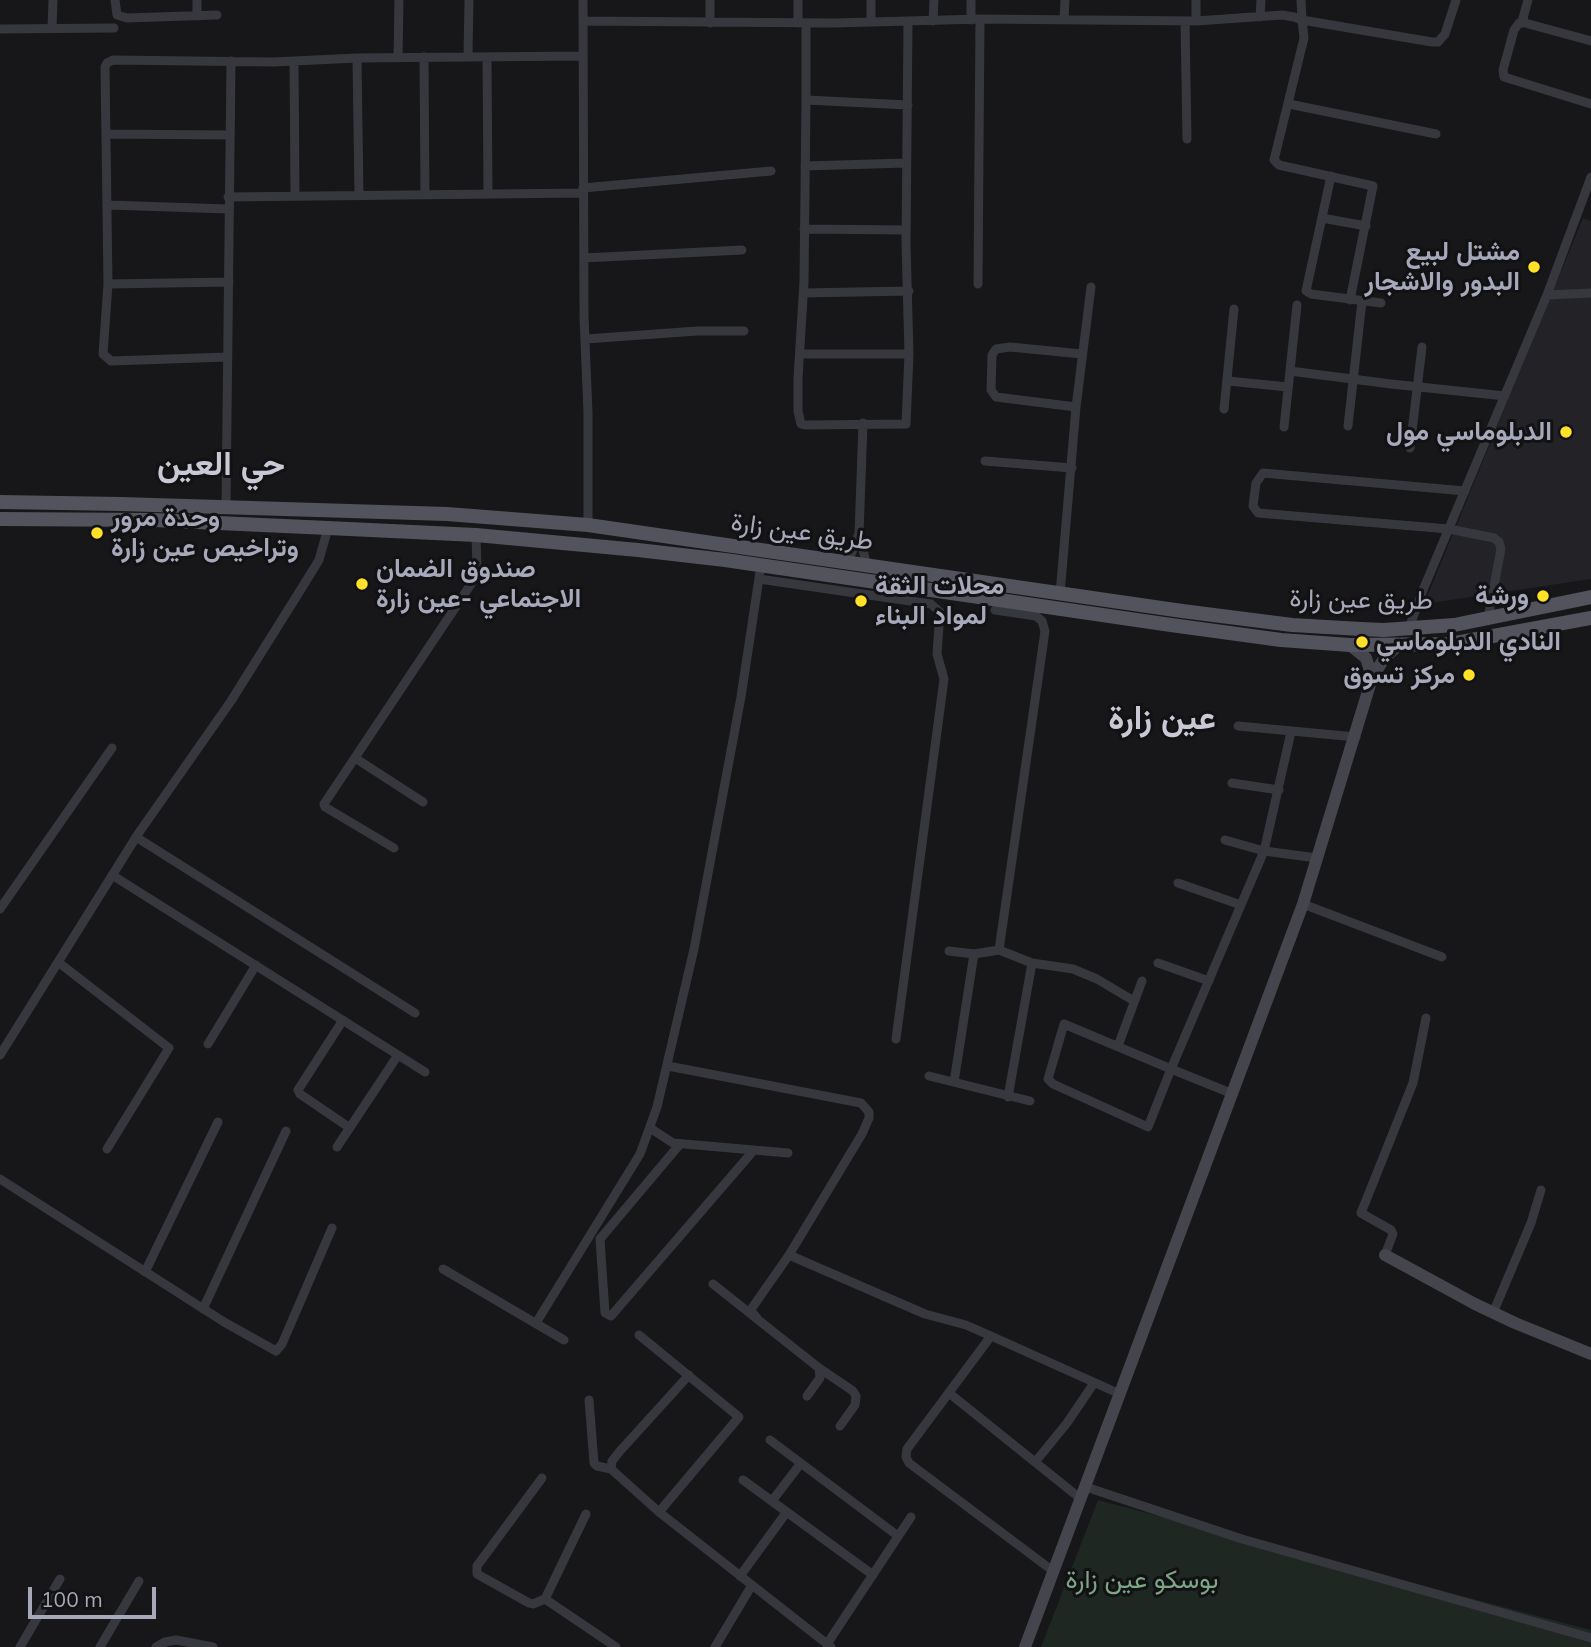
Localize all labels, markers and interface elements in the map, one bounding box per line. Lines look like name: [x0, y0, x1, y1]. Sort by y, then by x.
place label: مشتل لبيع البدور والاشجار: [1364, 236, 1520, 298]
marker: مشتل لبيع البدور والاشجار: [1526, 259, 1542, 275]
place label: الدبلوماسي مول: [1386, 416, 1552, 448]
marker: الدبلوماسي مول: [1558, 424, 1574, 440]
district label: حي العين: [157, 445, 285, 485]
place label: وحدة مرور وتراخيص عين زارة: [111, 502, 299, 564]
street label: طريق عين زارة: [729, 507, 875, 557]
marker: وحدة مرور وتراخيص عين زارة: [89, 525, 105, 541]
place label: صندوق الضمان الاجتماعي -عين زارة: [376, 553, 581, 614]
place label: محلات الثقة لمواد البناء: [875, 570, 1004, 632]
marker: صندوق الضمان الاجتماعي -عين زارة: [354, 576, 370, 592]
place label: ورشة: [1475, 580, 1529, 612]
street label: طريق عين زارة: [1289, 583, 1433, 617]
marker: ورشة: [1535, 588, 1551, 604]
marker: محلات الثقة لمواد البناء: [853, 593, 869, 609]
place label: النادي الدبلوماسي: [1376, 626, 1561, 658]
marker: النادي الدبلوماسي: [1354, 634, 1370, 650]
place label: مركز تسوق: [1343, 659, 1455, 691]
marker: مركز تسوق: [1461, 667, 1477, 683]
district label: عين زارة: [1108, 699, 1216, 739]
park label: بوسكو عين زارة: [1066, 1564, 1218, 1596]
scale bar: [32, 1574, 159, 1618]
text: 100 m: [41, 1586, 103, 1612]

